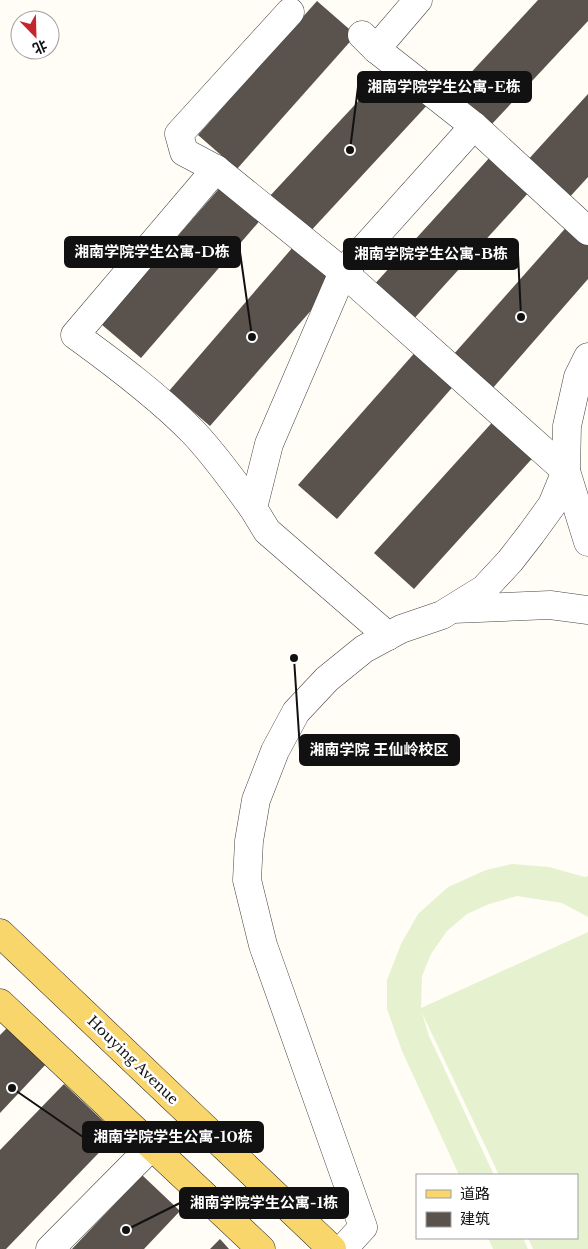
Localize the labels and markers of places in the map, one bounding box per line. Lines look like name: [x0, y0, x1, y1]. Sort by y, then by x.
callout: 湘南学院学生公寓-E栋: [358, 72, 531, 102]
callout: 湘南学院学生公寓-D栋: [65, 237, 240, 267]
callout: 湘南学院学生公寓-B栋: [344, 239, 518, 269]
callout: 湘南学院 王仙岭校区: [300, 735, 459, 765]
callout: 湘南学院学生公寓-10栋: [83, 1122, 263, 1152]
callout: 湘南学院学生公寓-1栋: [180, 1188, 348, 1218]

